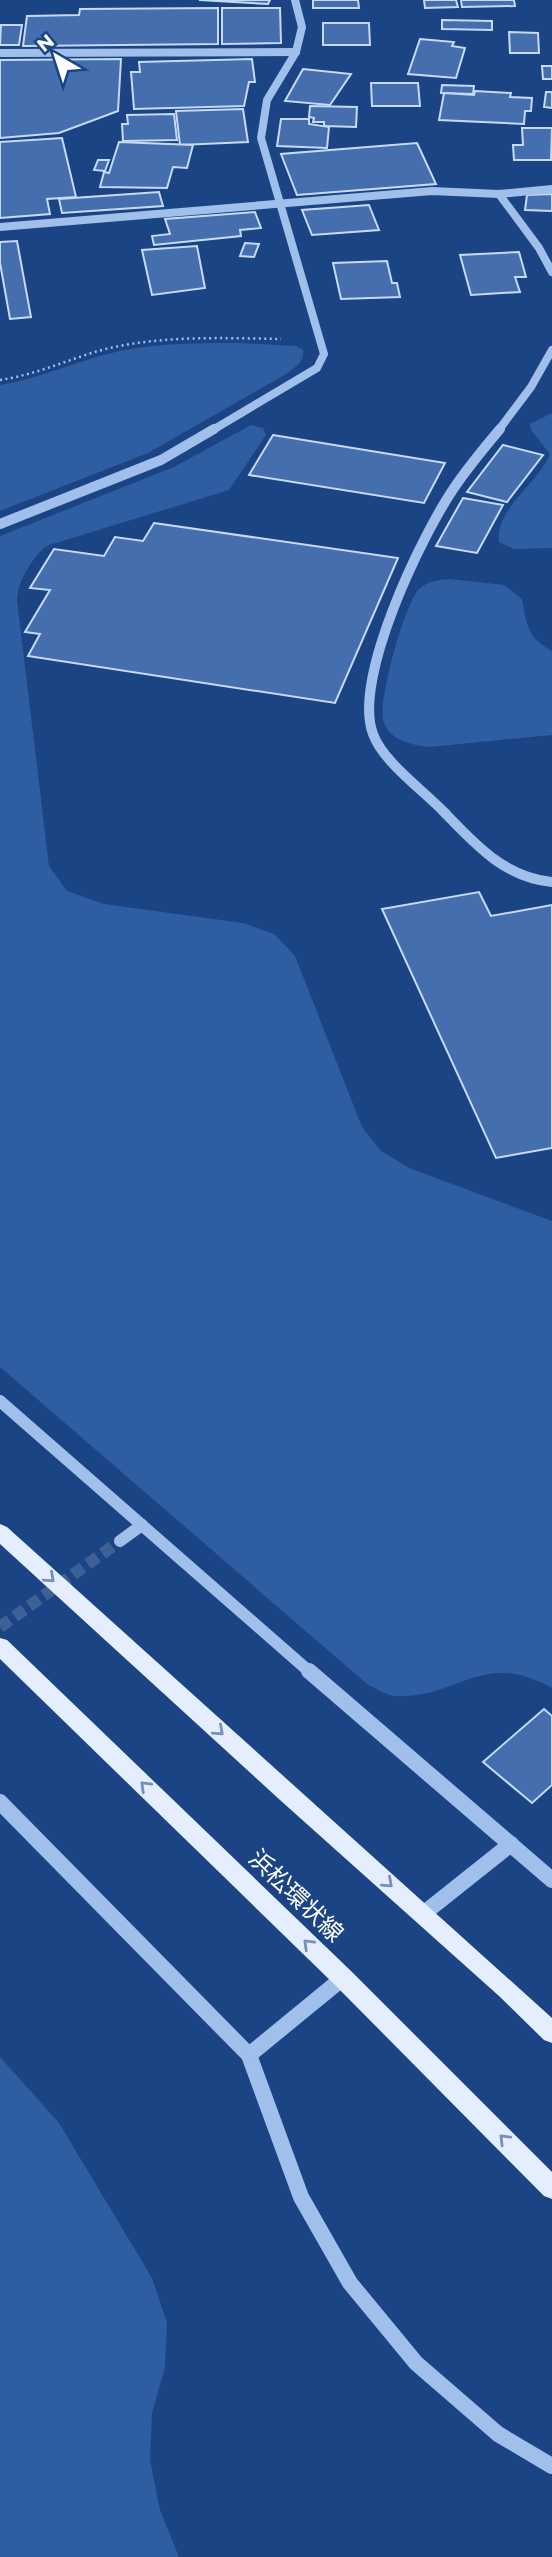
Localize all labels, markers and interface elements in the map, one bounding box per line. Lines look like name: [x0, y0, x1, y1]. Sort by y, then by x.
north arrow: [21, 21, 91, 91]
text: N: [32, 29, 59, 57]
one-way arrow: [42, 1570, 55, 1582]
one-way arrow: [210, 1723, 223, 1736]
one-way arrow: [140, 1781, 153, 1794]
street label: 浜松環状線: [243, 1844, 350, 1948]
one-way arrow: [380, 1875, 393, 1887]
one-way arrow: [303, 1939, 316, 1952]
one-way arrow: [499, 2135, 512, 2148]

